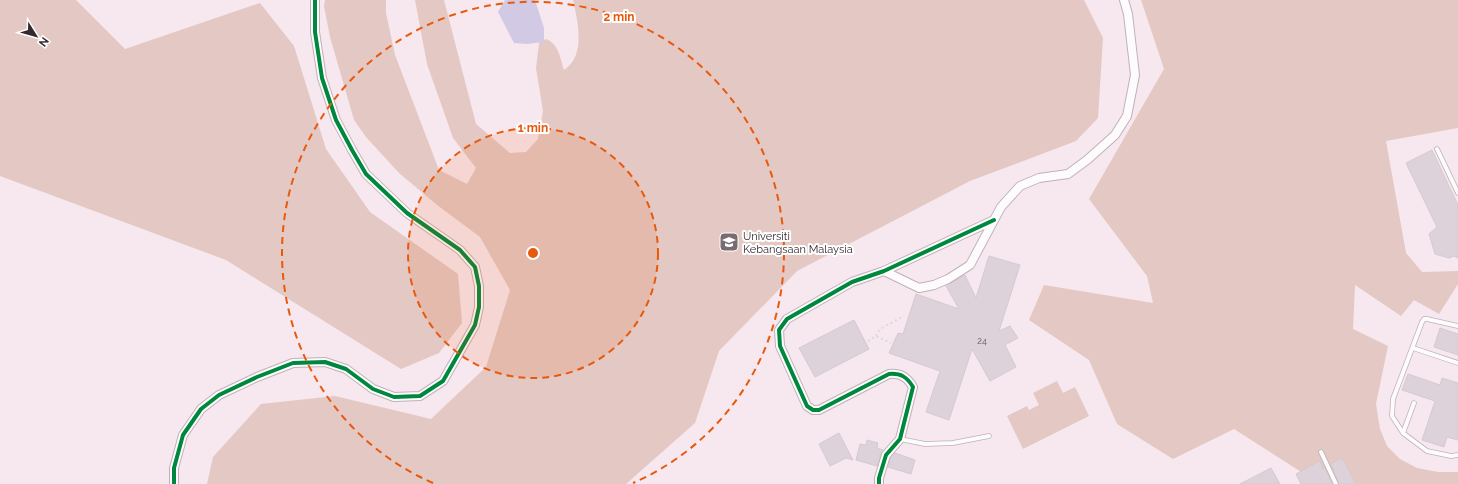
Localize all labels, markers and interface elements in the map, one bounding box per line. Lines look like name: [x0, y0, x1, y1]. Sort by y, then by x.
text: 2 min: [603, 10, 635, 24]
north arrow: [16, 16, 56, 56]
text: N: [36, 34, 51, 49]
text: 1 min: [518, 121, 548, 135]
place label: Universiti Kebangsaan Malaysia: [743, 230, 853, 256]
school or university icon: Universiti Kebangsaan Malaysia: [718, 231, 740, 253]
centre of rings: [526, 246, 540, 260]
house number: 24: [977, 336, 987, 346]

